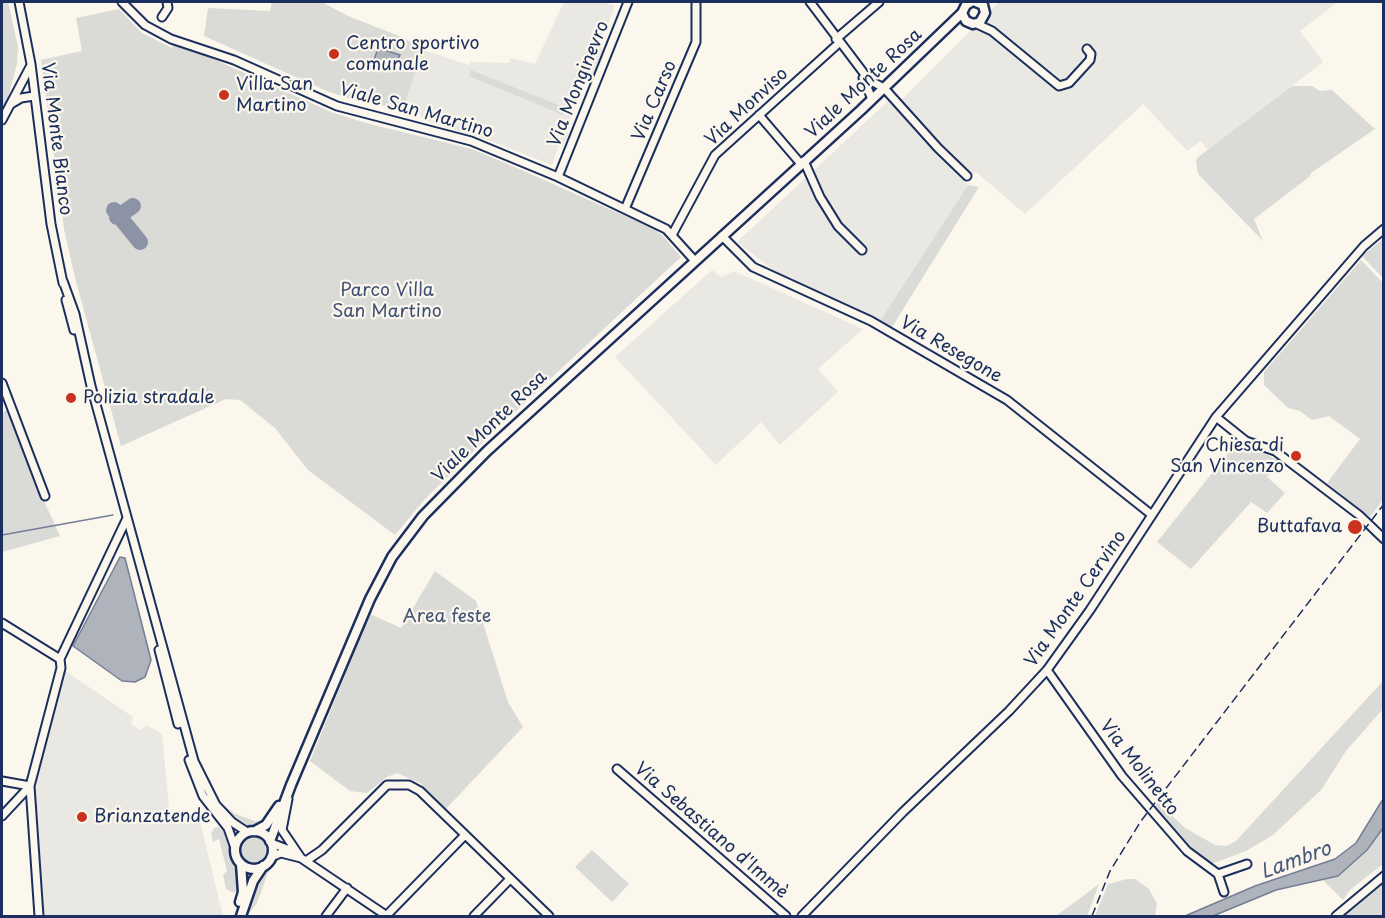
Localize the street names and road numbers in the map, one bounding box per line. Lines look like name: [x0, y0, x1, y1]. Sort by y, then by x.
street label: Via Monginevro: [544, 18, 614, 150]
street label: Viale Monte Rosa: [801, 24, 927, 144]
street label: Via Carso: [628, 57, 682, 145]
street label: Via Monte Bianco: [36, 61, 76, 217]
street label: Via Monviso: [701, 63, 793, 151]
street label: Viale San Martino: [337, 79, 495, 143]
street label: Via Resegone: [896, 312, 1006, 388]
street label: Viale Monte Rosa: [428, 367, 552, 487]
street label: Via Monte Cervino: [1021, 527, 1131, 671]
street label: Via Molinetto: [1095, 716, 1183, 820]
street label: Via Sebastiano d'Immè: [630, 758, 792, 904]

